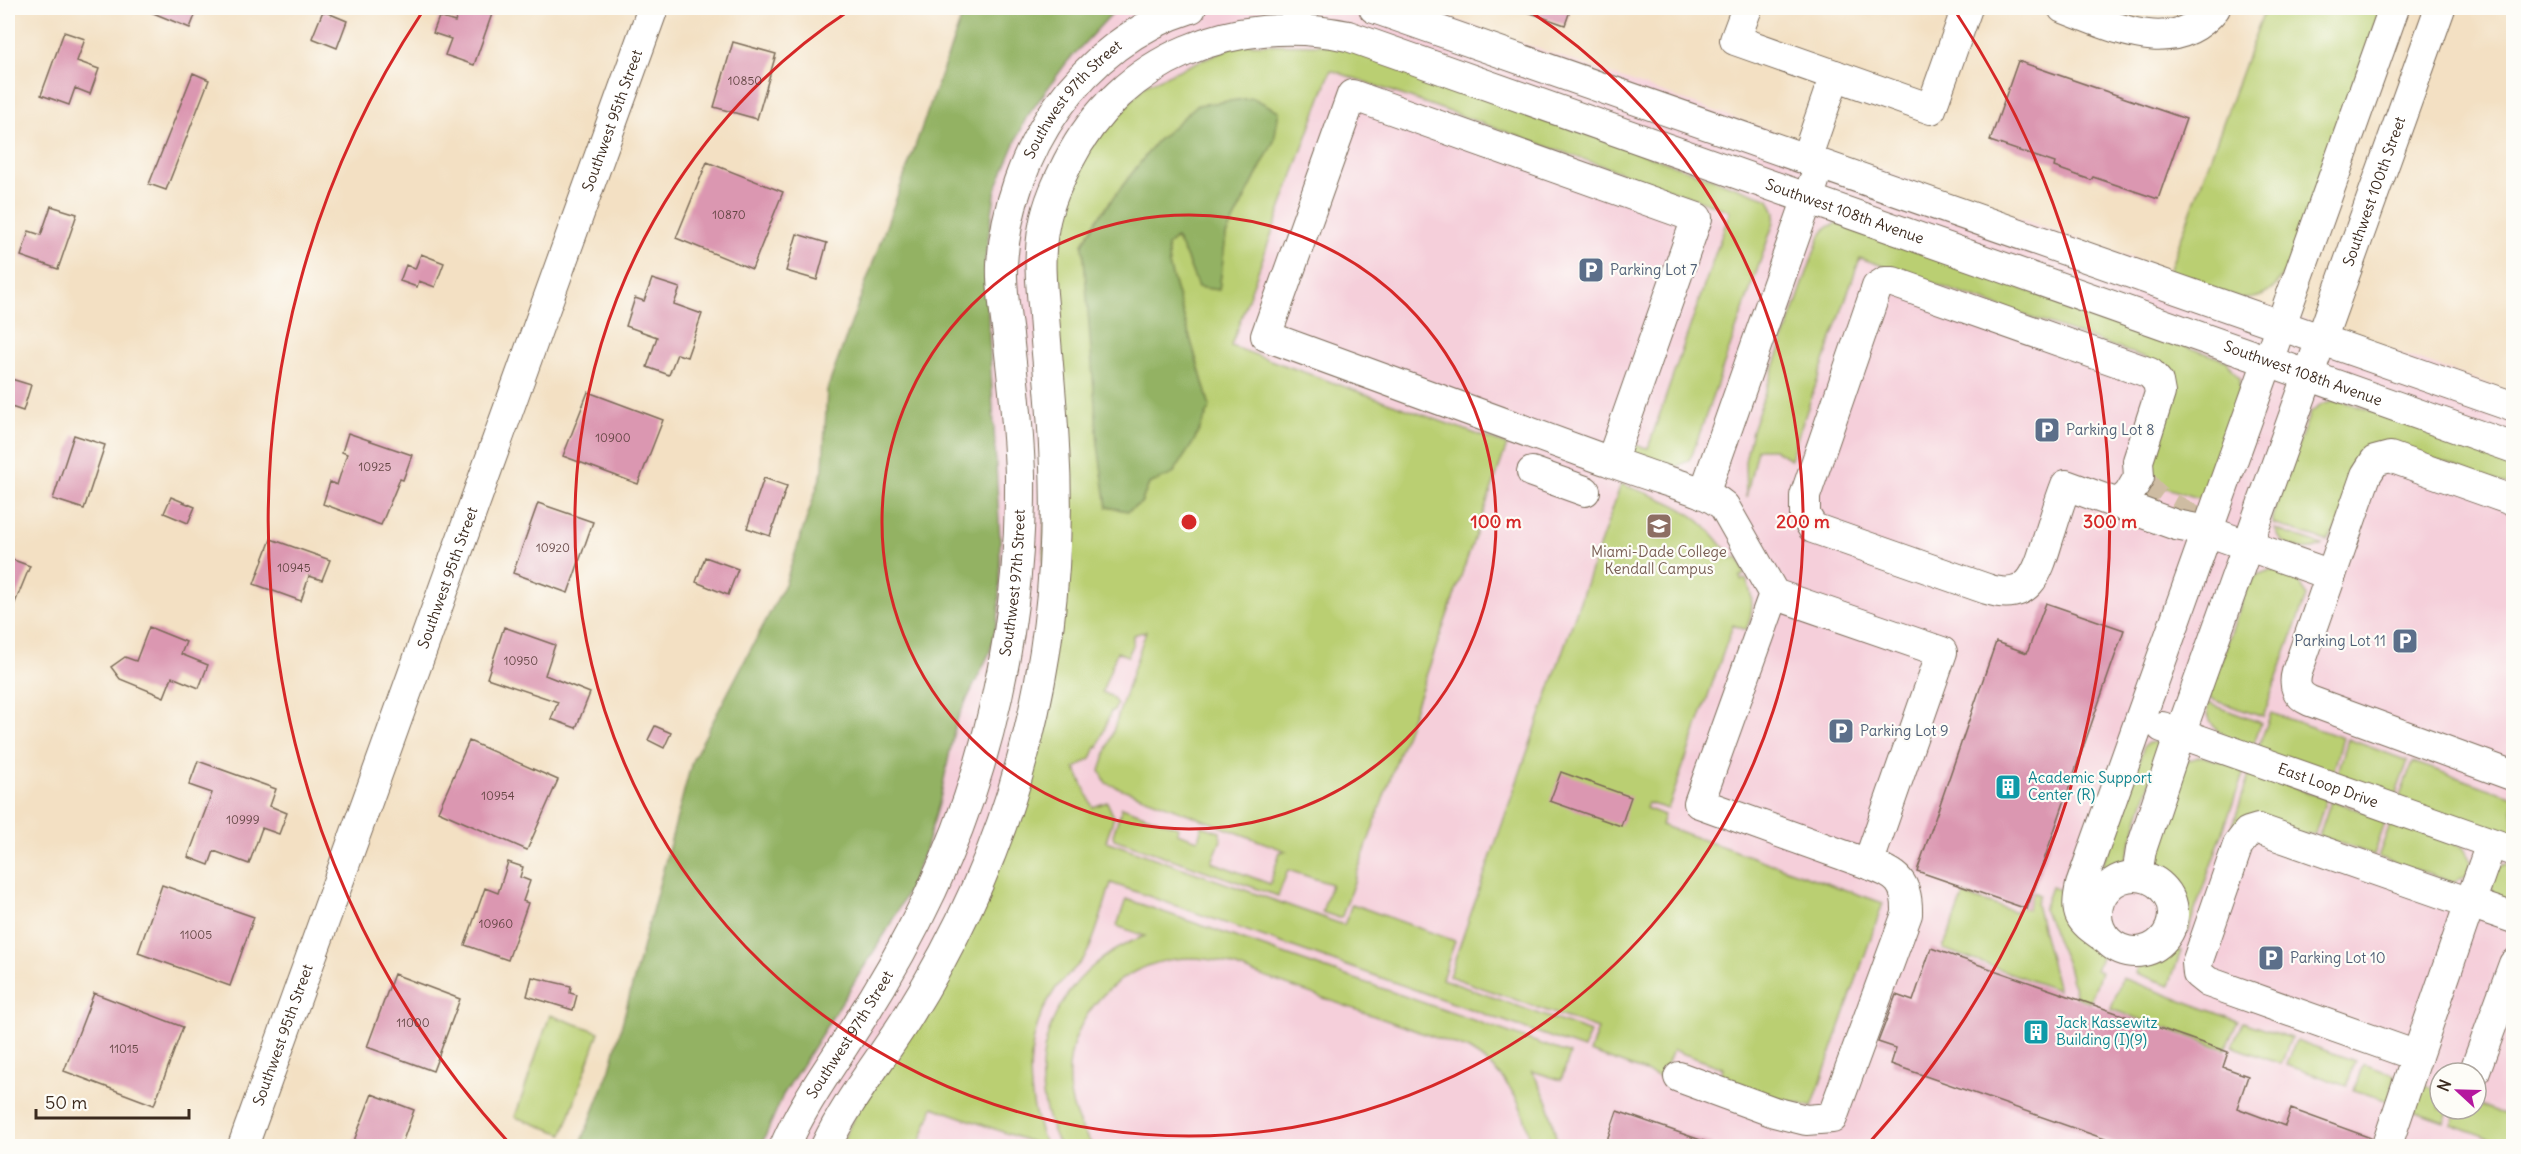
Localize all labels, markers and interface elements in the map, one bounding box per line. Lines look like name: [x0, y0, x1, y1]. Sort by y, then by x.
street label: Southwest 97th Street: [1019, 36, 1125, 162]
street label: Southwest 95th Street: [578, 47, 646, 194]
house number: 10850: [728, 73, 762, 88]
street label: Southwest 100th Street: [2338, 114, 2409, 269]
street label: Southwest 108th Avenue: [1763, 174, 1927, 248]
house number: 10870: [712, 207, 746, 222]
parking icon: Parking Lot 7: [1576, 255, 1606, 285]
place label: Parking Lot 7: [1610, 260, 1697, 279]
street label: Southwest 108th Avenue: [2221, 336, 2385, 410]
parking icon: Parking Lot 8: [2032, 415, 2062, 445]
place label: Parking Lot 8: [2066, 420, 2155, 439]
house number: 10900: [595, 430, 631, 445]
house number: 10925: [358, 459, 392, 474]
street label: Southwest 95th Street: [413, 504, 481, 651]
street label: Southwest 97th Street: [995, 509, 1029, 658]
text: 100 m: [1471, 510, 1522, 533]
text: 200 m: [1776, 510, 1830, 533]
text: 300 m: [2083, 510, 2137, 533]
school or university icon: Miami-Dade College Kendall Campus: [1644, 511, 1674, 541]
centre of rings: [1179, 512, 1199, 532]
house number: 10920: [536, 540, 570, 555]
place label: Miami-Dade College Kendall Campus: [1591, 542, 1727, 578]
house number: 10945: [277, 560, 311, 575]
parking icon: Parking Lot 11: [2390, 626, 2420, 656]
place label: Parking Lot 11: [2294, 631, 2386, 650]
house number: 10950: [504, 653, 538, 668]
parking icon: Parking Lot 9: [1826, 716, 1856, 746]
place label: Parking Lot 9: [1860, 721, 1949, 740]
street label: East Loop Drive: [2275, 759, 2381, 811]
place label: Academic Support Center (R): [2028, 768, 2152, 804]
building icon: Academic Support Center (R): [1993, 772, 2023, 802]
house number: 10954: [481, 788, 515, 803]
house number: 10999: [226, 812, 260, 827]
house number: 10960: [479, 916, 513, 931]
house number: 11005: [180, 927, 212, 942]
parking icon: Parking Lot 10: [2256, 943, 2286, 973]
place label: Parking Lot 10: [2290, 948, 2386, 967]
street label: Southwest 95th Street: [248, 961, 317, 1108]
street label: Southwest 97th Street: [802, 967, 897, 1102]
place label: Jack Kassewitz Building (I)(9): [2056, 1013, 2158, 1049]
house number: 11000: [396, 1015, 430, 1030]
building icon: Jack Kassewitz Building (I)(9): [2021, 1017, 2051, 1047]
house number: 11015: [109, 1041, 139, 1056]
north arrow: [2428, 1061, 2488, 1121]
text: N: [2433, 1077, 2455, 1094]
scale bar: [36, 1082, 189, 1120]
text: 50 m: [45, 1091, 87, 1114]

